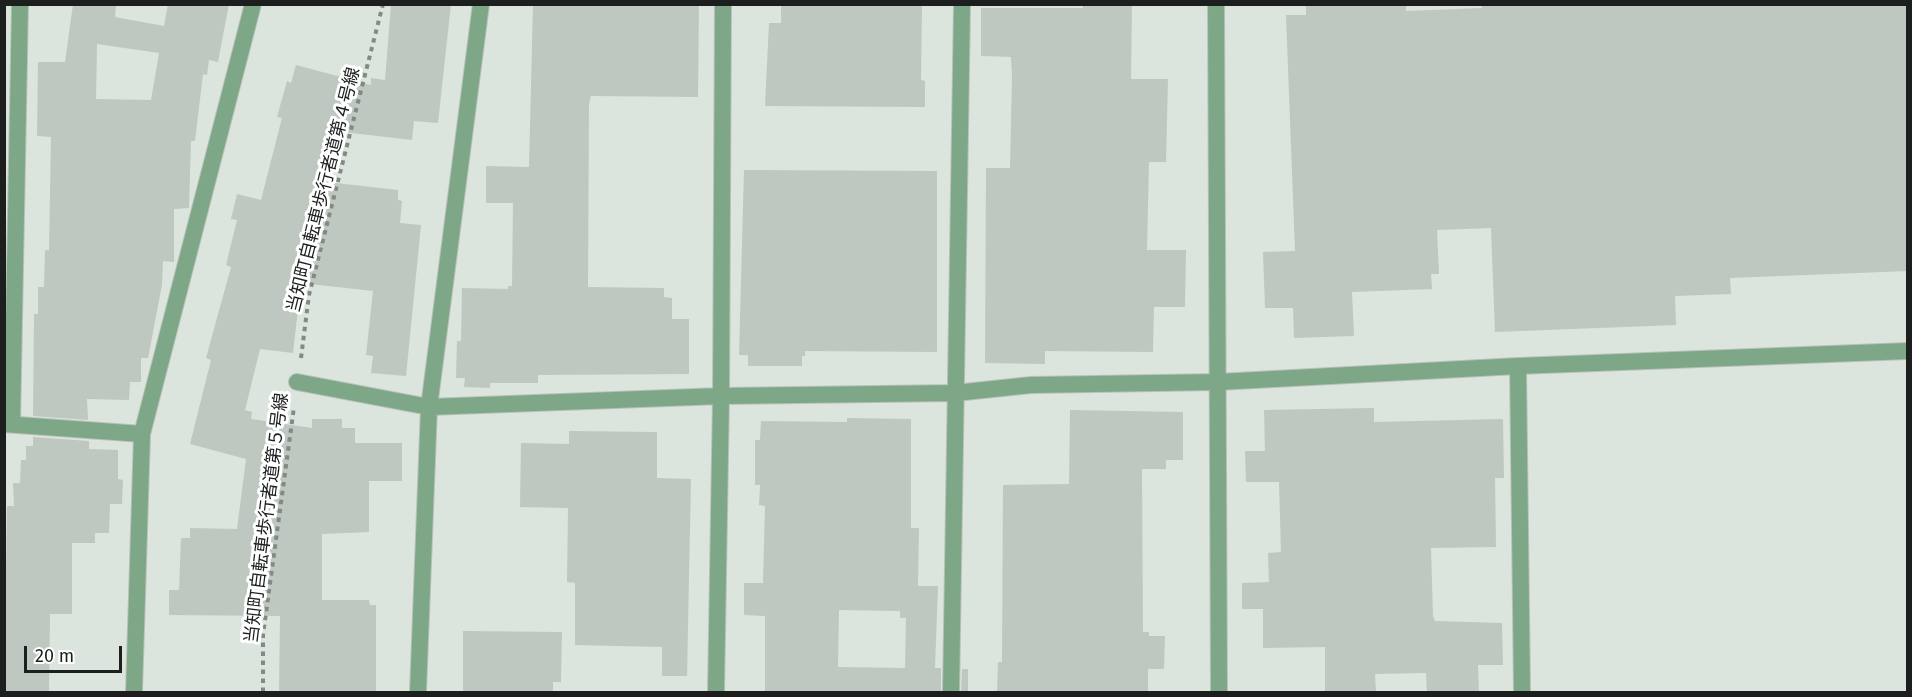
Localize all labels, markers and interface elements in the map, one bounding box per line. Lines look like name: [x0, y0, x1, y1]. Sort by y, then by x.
street label: 当知町自転車歩行者道第４号線: [283, 65, 365, 315]
street label: 当知町自転車歩行者道第５号線: [241, 392, 293, 644]
scale bar: [27, 634, 124, 672]
text: 20 m: [35, 645, 74, 667]

